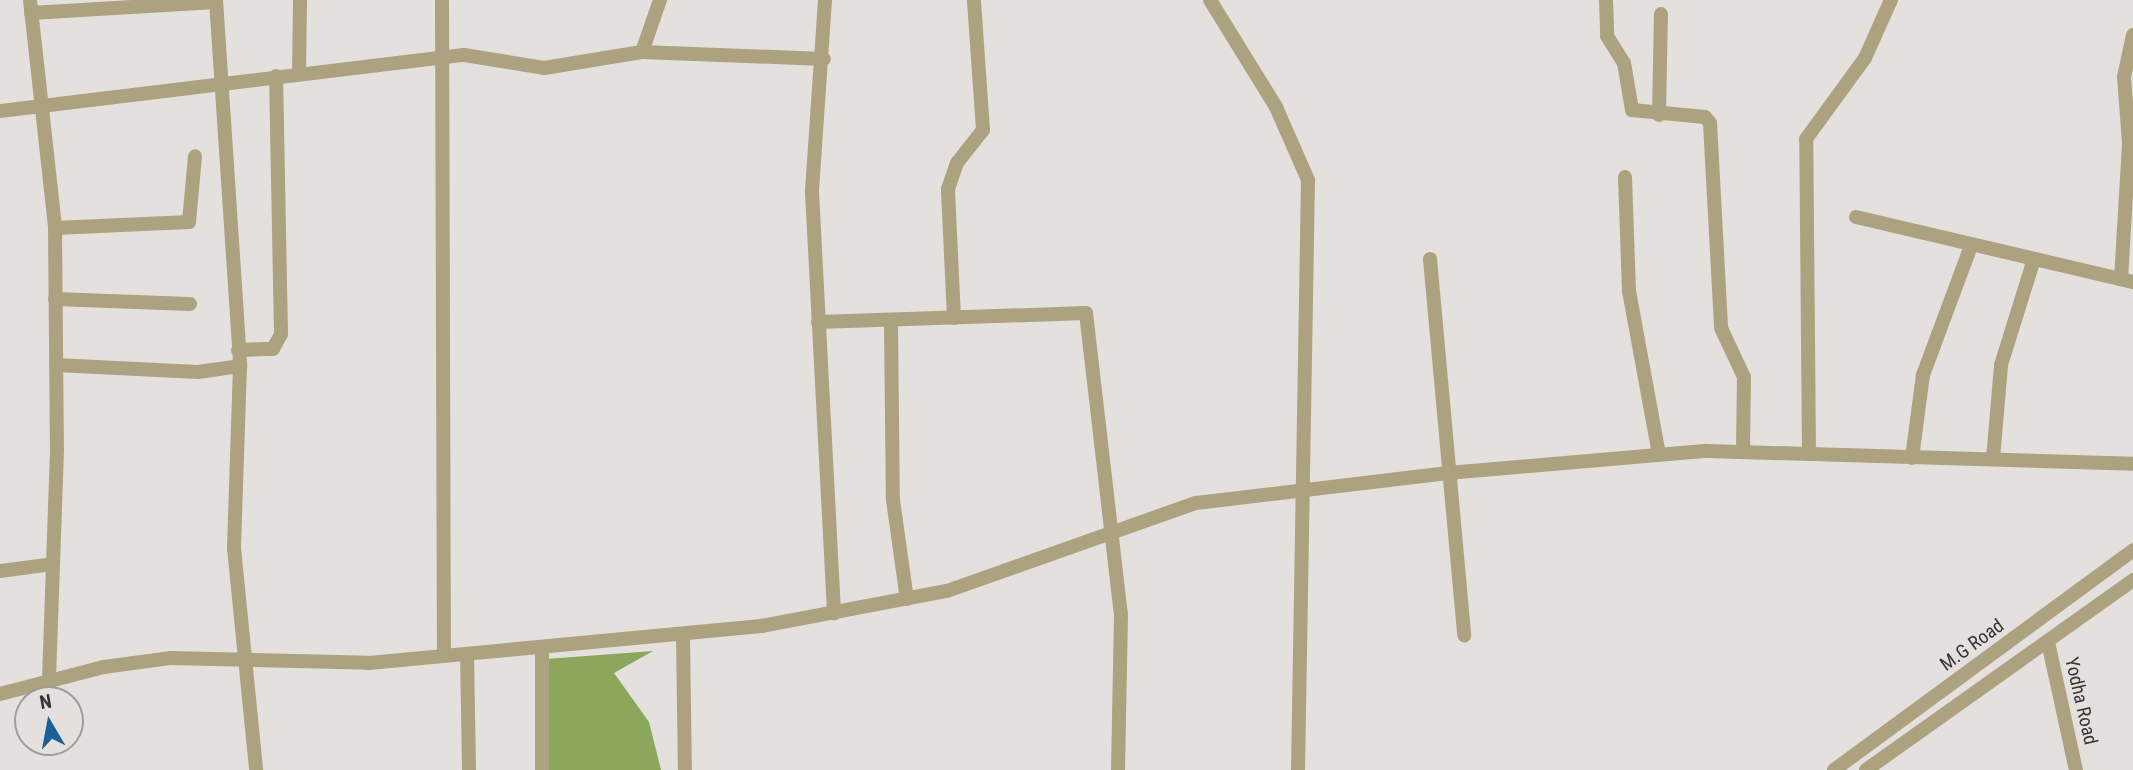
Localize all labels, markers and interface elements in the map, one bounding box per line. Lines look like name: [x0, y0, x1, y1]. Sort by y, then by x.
street label: M.G Road: [1936, 614, 2008, 676]
street label: Yodha Road: [2060, 655, 2102, 747]
north arrow: [14, 686, 84, 756]
text: N: [38, 689, 53, 714]

